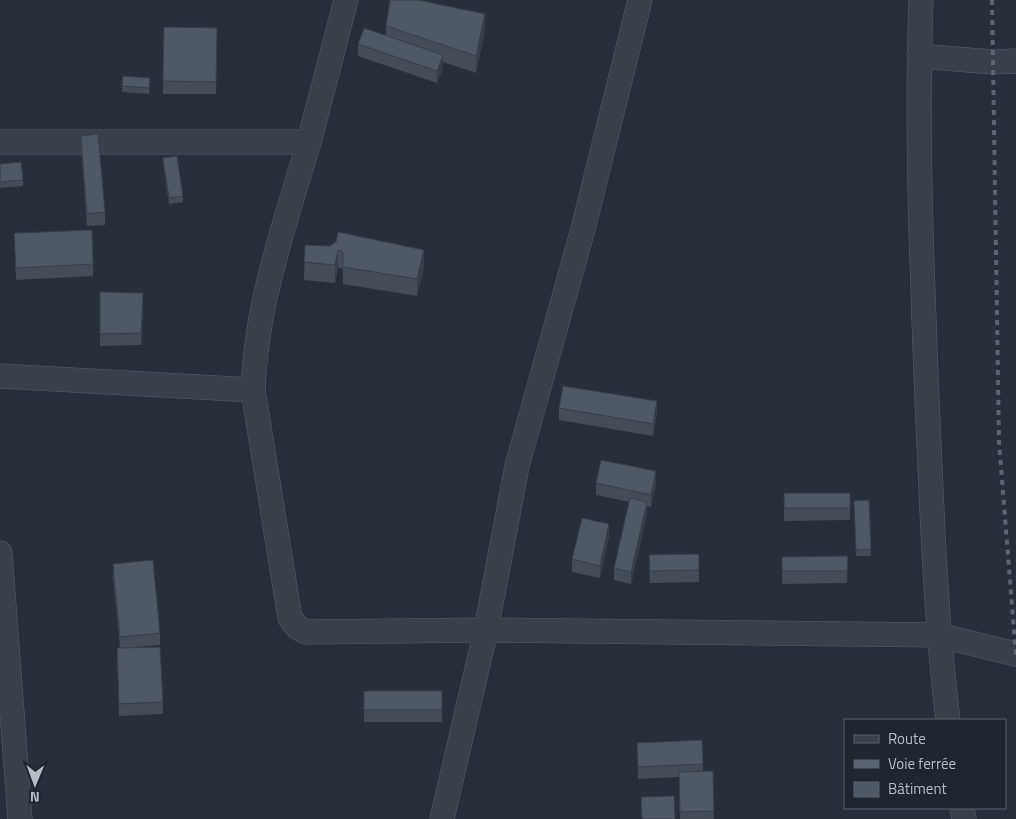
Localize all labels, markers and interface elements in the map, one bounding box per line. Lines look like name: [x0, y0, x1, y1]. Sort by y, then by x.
legend: [844, 719, 1006, 809]
text: Route: [888, 727, 926, 750]
text: Voie ferrée: [888, 752, 956, 775]
north arrow: [10, 759, 60, 809]
text: Bâtiment: [888, 777, 947, 800]
text: N: [30, 787, 40, 808]

